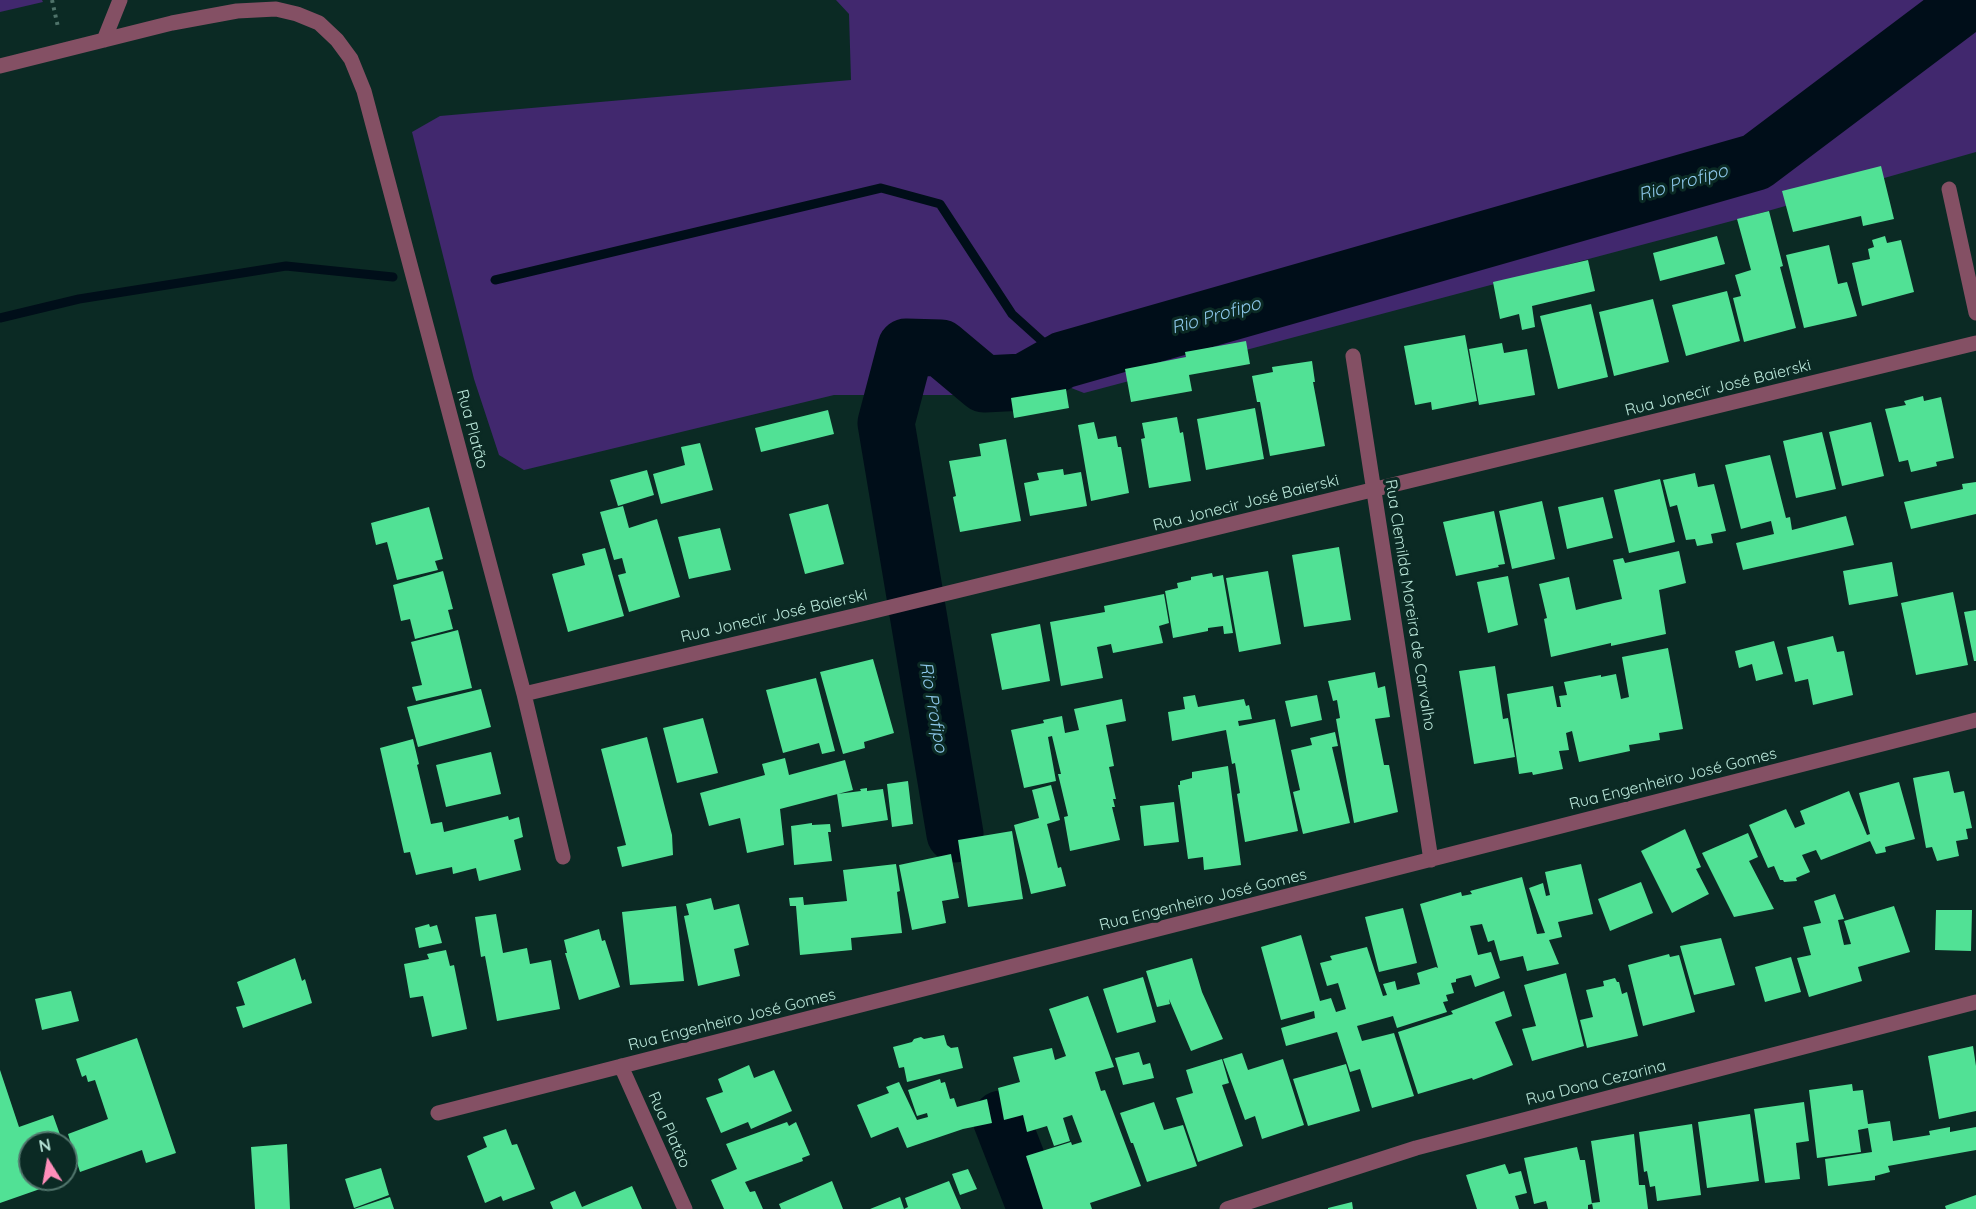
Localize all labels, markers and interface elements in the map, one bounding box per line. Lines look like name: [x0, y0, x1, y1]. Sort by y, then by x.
water label: Rio Profipo: [1636, 160, 1730, 206]
water label: Rio Profipo: [1169, 293, 1263, 339]
street label: Rua Jonecir José Baierski: [1623, 356, 1813, 420]
street label: Rua Platão: [452, 387, 492, 471]
street label: Rua Jonecir José Baierski: [1151, 471, 1341, 535]
street label: Rua Clemilda Moreira de Carvalho: [1381, 478, 1439, 732]
street label: Rua Jonecir José Baierski: [679, 585, 869, 647]
water label: Rio Profipo: [914, 660, 952, 754]
street label: Rua Engenheiro José Gomes: [1567, 744, 1779, 814]
street label: Rua Engenheiro José Gomes: [1097, 865, 1309, 935]
street label: Rua Engenheiro José Gomes: [626, 985, 838, 1055]
street label: Rua Dona Cezarina: [1524, 1056, 1668, 1110]
street label: Rua Platão: [644, 1089, 694, 1171]
north arrow: [18, 1131, 78, 1191]
text: N: [37, 1134, 53, 1156]

